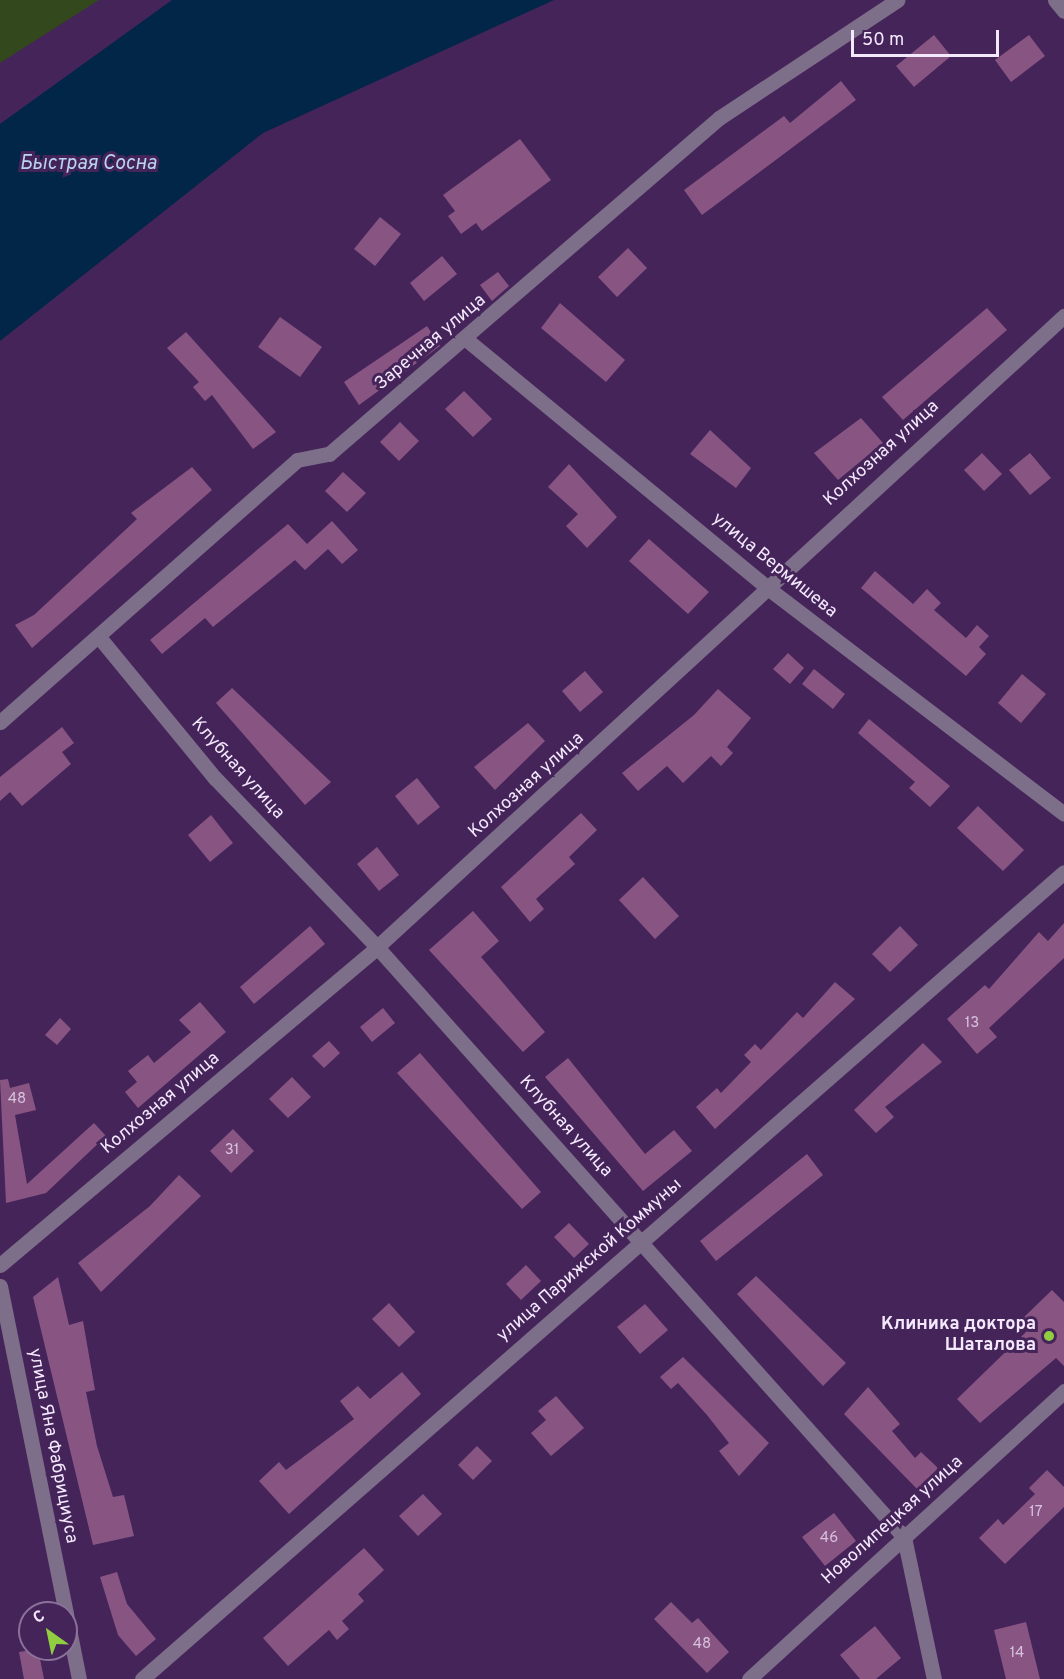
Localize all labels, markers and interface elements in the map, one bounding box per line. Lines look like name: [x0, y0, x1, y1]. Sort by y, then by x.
scale bar: [854, 18, 1002, 56]
text: 50 m: [862, 29, 904, 52]
water label: Быстрая Сосна: [19, 152, 157, 176]
street label: Заречная улица: [371, 290, 491, 396]
street label: Колхозная улица: [820, 397, 944, 511]
street label: улица Вермишева: [707, 509, 841, 623]
street label: Клубная улица: [186, 714, 288, 824]
street label: Колхозная улица: [465, 729, 589, 843]
house number: 13: [965, 1015, 979, 1033]
street label: Колхозная улица: [97, 1048, 225, 1160]
street label: Клубная улица: [514, 1072, 616, 1182]
house number: 48: [8, 1091, 26, 1109]
house number: 31: [225, 1142, 239, 1160]
street label: улица Парижской Коммуны: [493, 1175, 687, 1347]
place label: Клиника доктора Шаталова: [881, 1315, 1036, 1358]
marker: Клиника доктора Шаталова: [1040, 1327, 1058, 1345]
street label: улица Яна Фабрициуса: [22, 1347, 82, 1545]
street label: Новолипецкая улица: [818, 1452, 968, 1590]
house number: 17: [1029, 1504, 1043, 1522]
house number: 46: [820, 1530, 838, 1548]
north arrow: [18, 1601, 78, 1661]
text: С: [30, 1606, 49, 1629]
house number: 48: [693, 1636, 711, 1654]
house number: 14: [1010, 1645, 1024, 1663]

